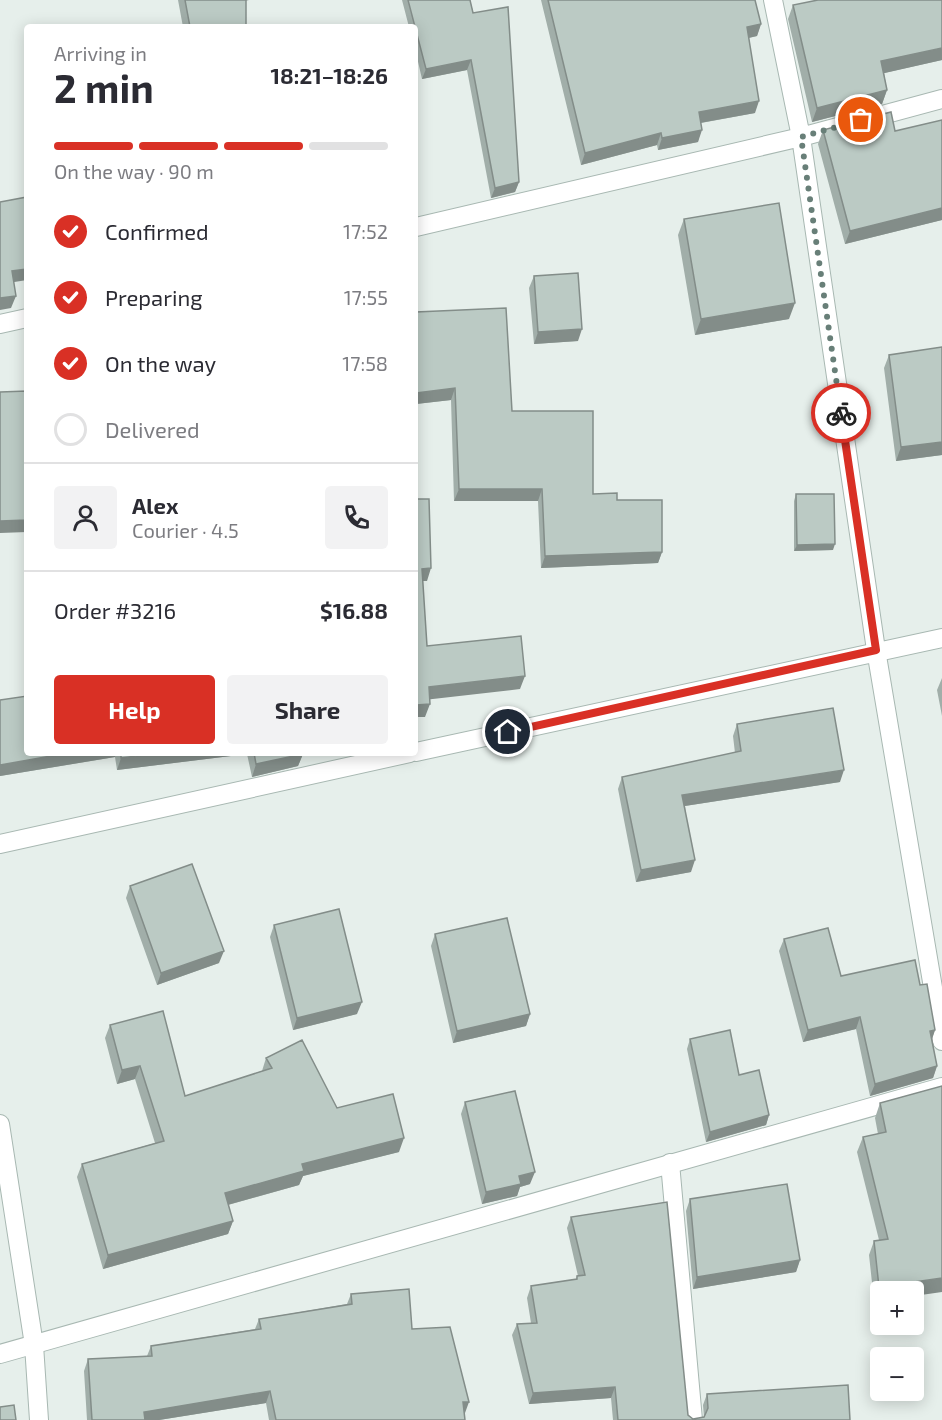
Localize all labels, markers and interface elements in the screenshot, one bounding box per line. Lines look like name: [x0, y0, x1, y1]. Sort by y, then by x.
text: Arriving in: [54, 41, 147, 65]
text: 18:21–18:26: [271, 62, 388, 88]
text: 2 min: [54, 64, 154, 111]
pin: [835, 94, 886, 145]
icon: bag: [844, 103, 877, 136]
text: On the way · 90 m: [54, 159, 214, 183]
icon: check: [54, 215, 87, 248]
text: Confirmed: [105, 218, 209, 244]
text: 17:52: [343, 219, 388, 243]
icon: check: [54, 281, 87, 314]
text: Preparing: [105, 284, 203, 310]
text: 17:55: [344, 285, 388, 309]
icon: check: [54, 347, 87, 380]
text: On the way: [105, 350, 216, 376]
text: 17:58: [342, 351, 388, 375]
courier: [811, 383, 871, 443]
icon: bike: [825, 397, 858, 430]
text: Delivered: [105, 416, 200, 442]
button: person: [54, 486, 117, 549]
button: phone: [325, 486, 388, 549]
text: Alex: [132, 492, 178, 518]
text: Courier · 4.5: [132, 518, 239, 542]
text: Order #3216: [54, 597, 176, 623]
text: $16.88: [320, 597, 388, 623]
button: Help: [54, 675, 215, 744]
button: Share: [227, 675, 388, 744]
pin: [482, 706, 533, 757]
icon: home: [491, 715, 524, 748]
map controls: [870, 1281, 924, 1401]
button: +: [870, 1281, 924, 1335]
button: −: [870, 1347, 924, 1401]

